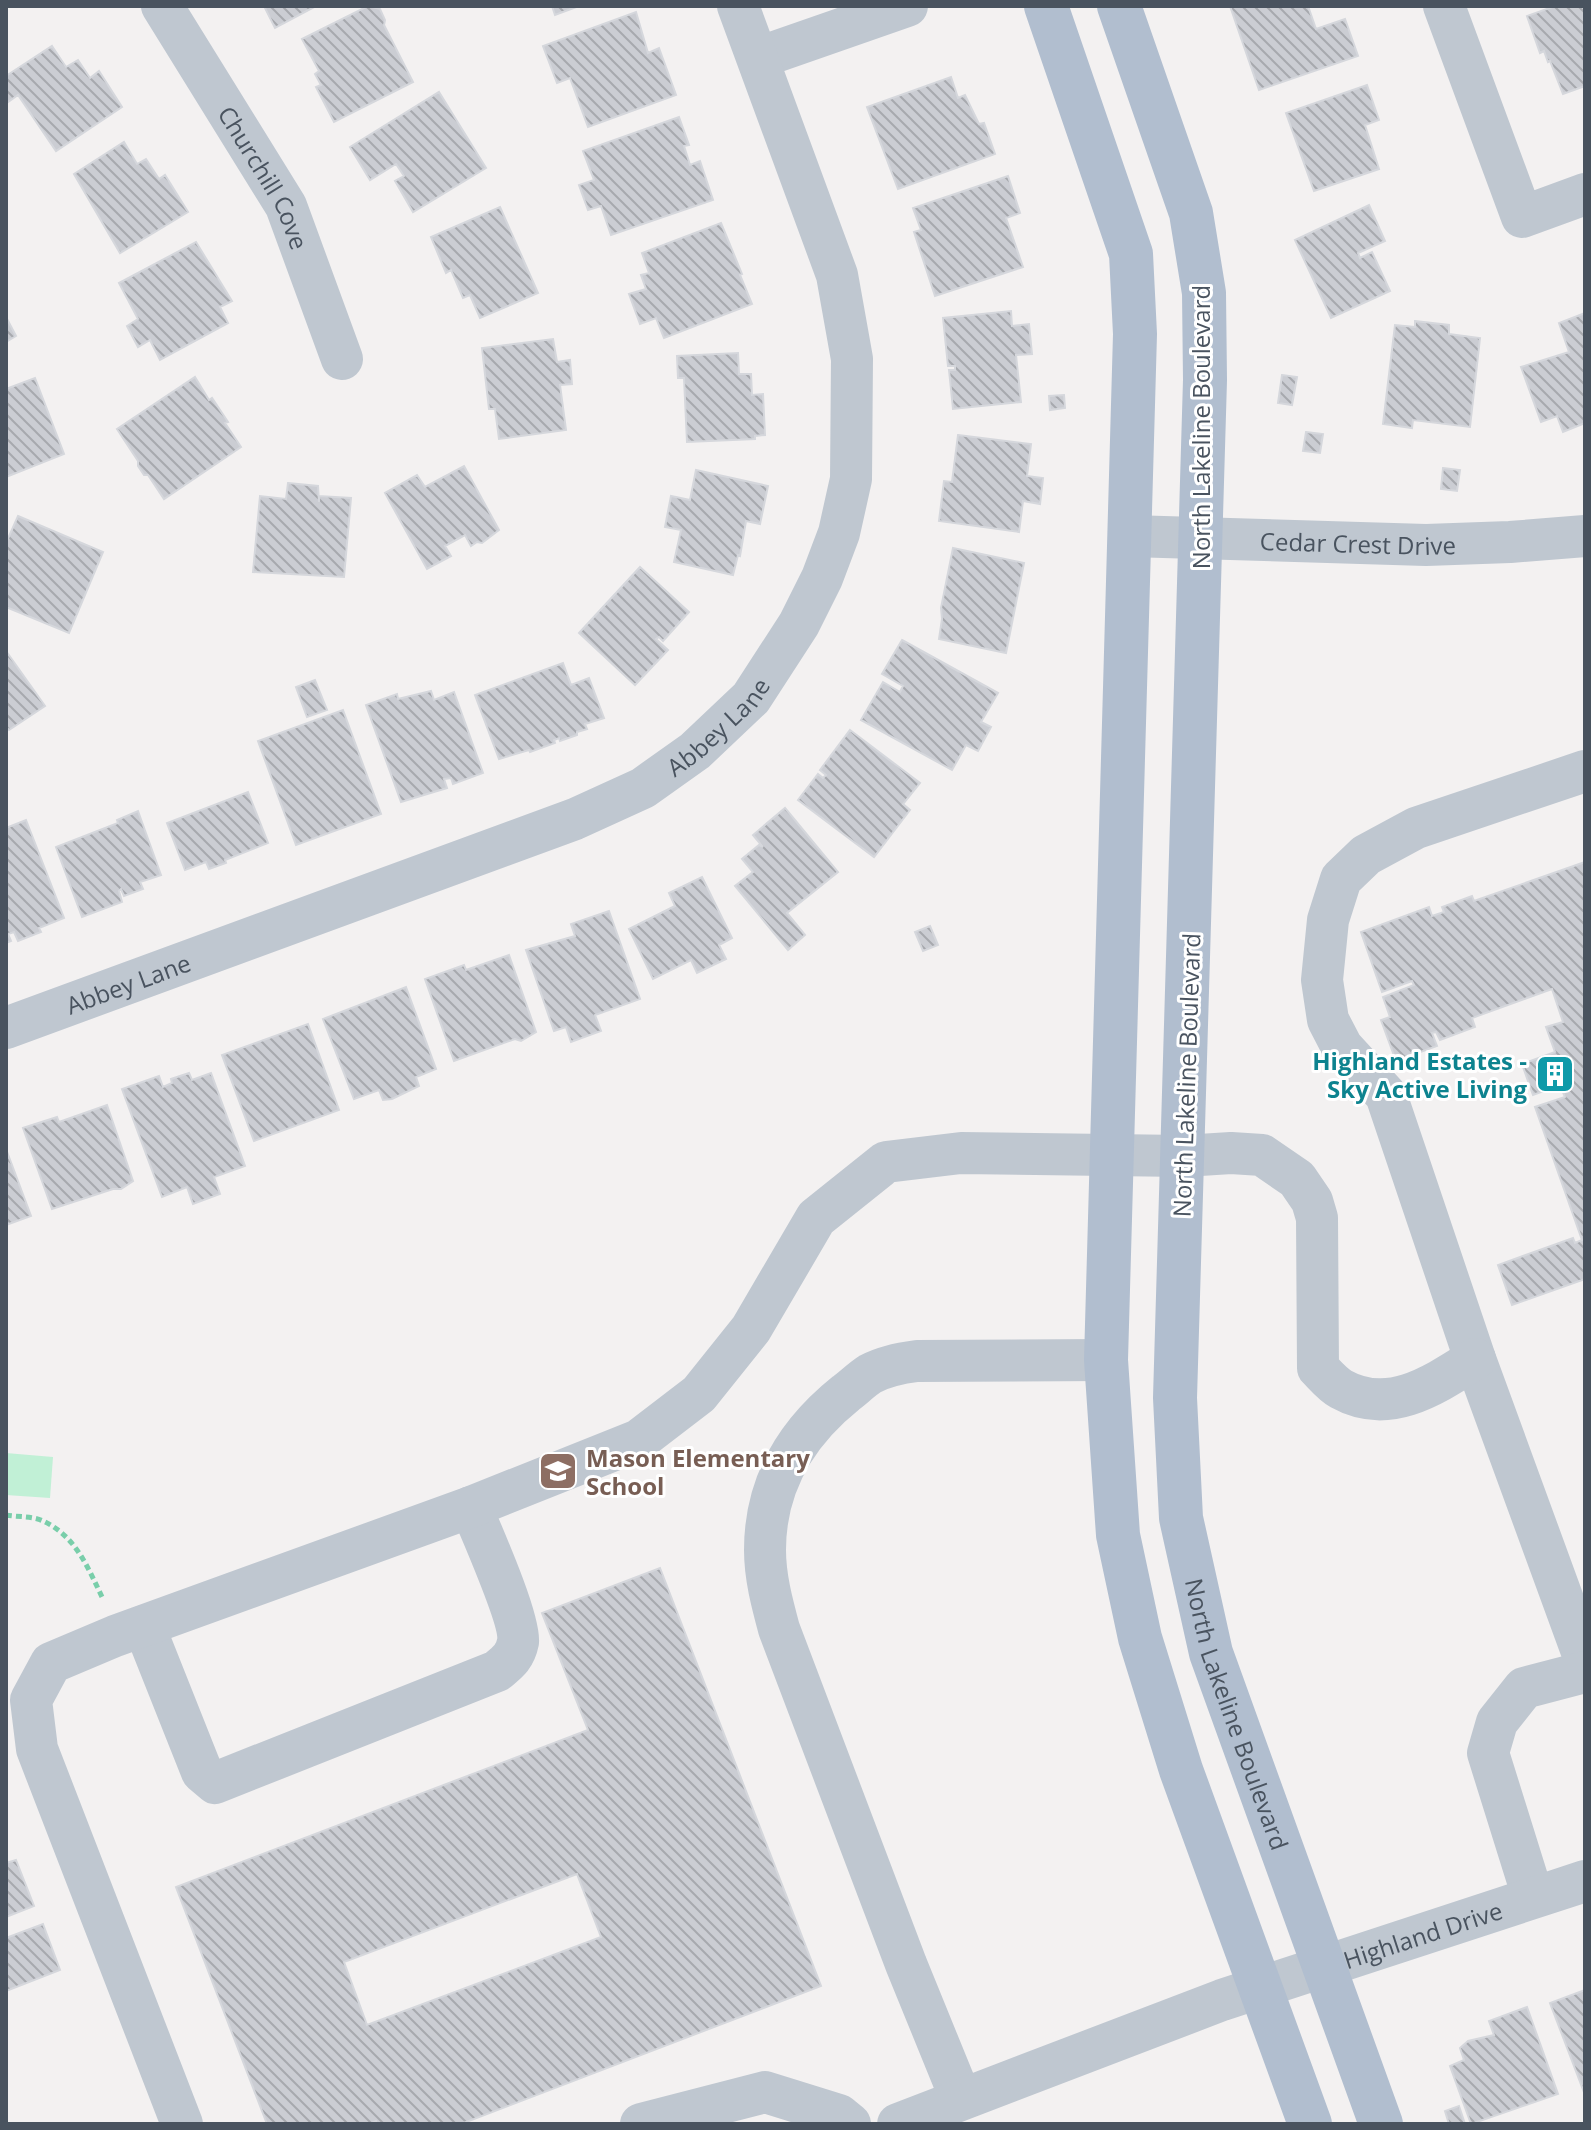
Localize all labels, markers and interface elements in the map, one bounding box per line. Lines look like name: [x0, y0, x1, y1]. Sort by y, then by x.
street label: Churchill Cove: [211, 99, 317, 254]
street label: North Lakeline Boulevard: [1184, 285, 1217, 569]
street label: Cedar Crest Drive: [1259, 523, 1456, 562]
street label: Abbey Lane: [659, 671, 776, 783]
street label: North Lakeline Boulevard: [1165, 932, 1207, 1218]
street label: Abbey Lane: [61, 945, 195, 1021]
place label: Highland Estates - Sky Active Living: [1312, 1044, 1527, 1105]
building icon: Highland Estates - Sky Active Living: [1534, 1053, 1576, 1095]
place label: Mason Elementary School: [586, 1441, 810, 1502]
school or university icon: Mason Elementary School: [537, 1450, 579, 1492]
street label: North Lakeline Boulevard: [1178, 1575, 1297, 1854]
street label: Highland Drive: [1339, 1893, 1506, 1976]

